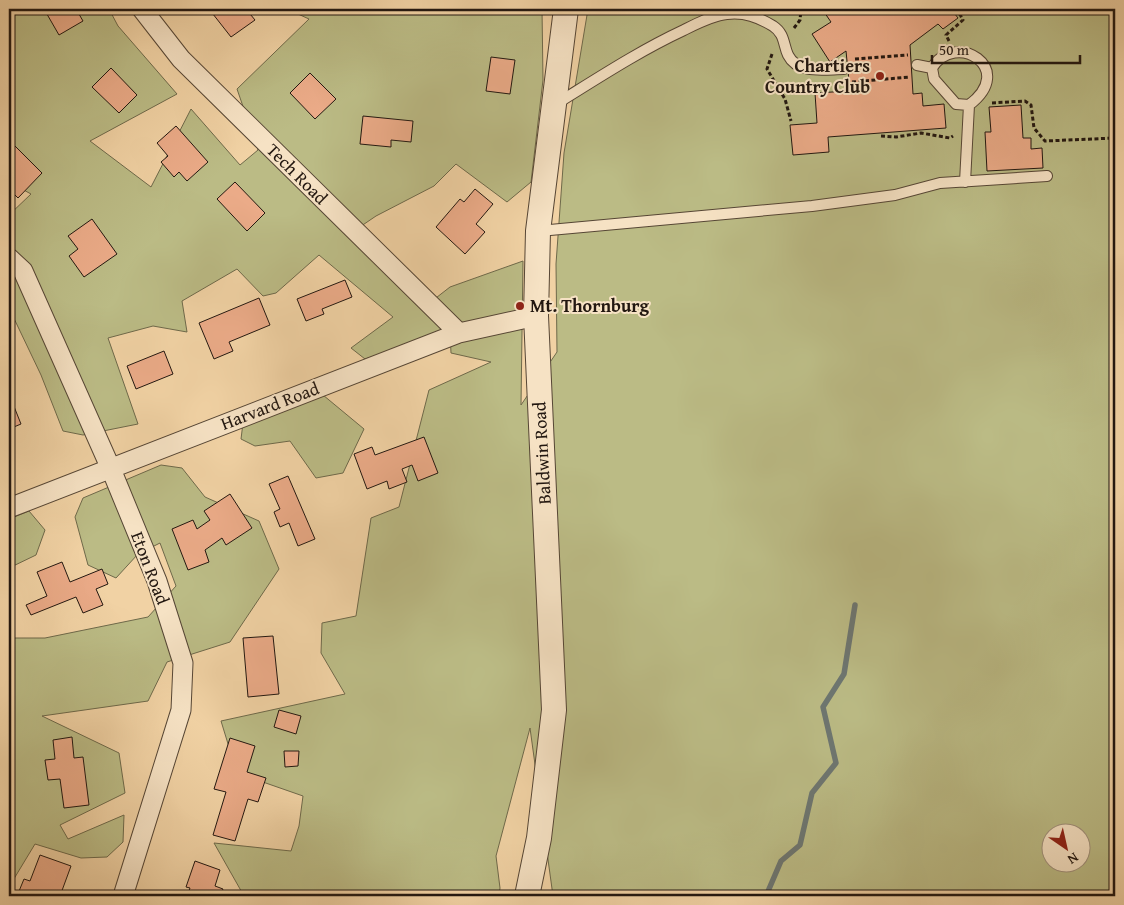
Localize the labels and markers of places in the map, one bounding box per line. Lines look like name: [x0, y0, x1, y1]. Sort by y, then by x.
place label: Chartiers Country Club: [765, 52, 870, 100]
marker: Chartiers Country Club: [874, 70, 886, 82]
place label: Mt. Thornburg: [530, 292, 650, 319]
marker: Mt. Thornburg: [514, 300, 526, 312]

